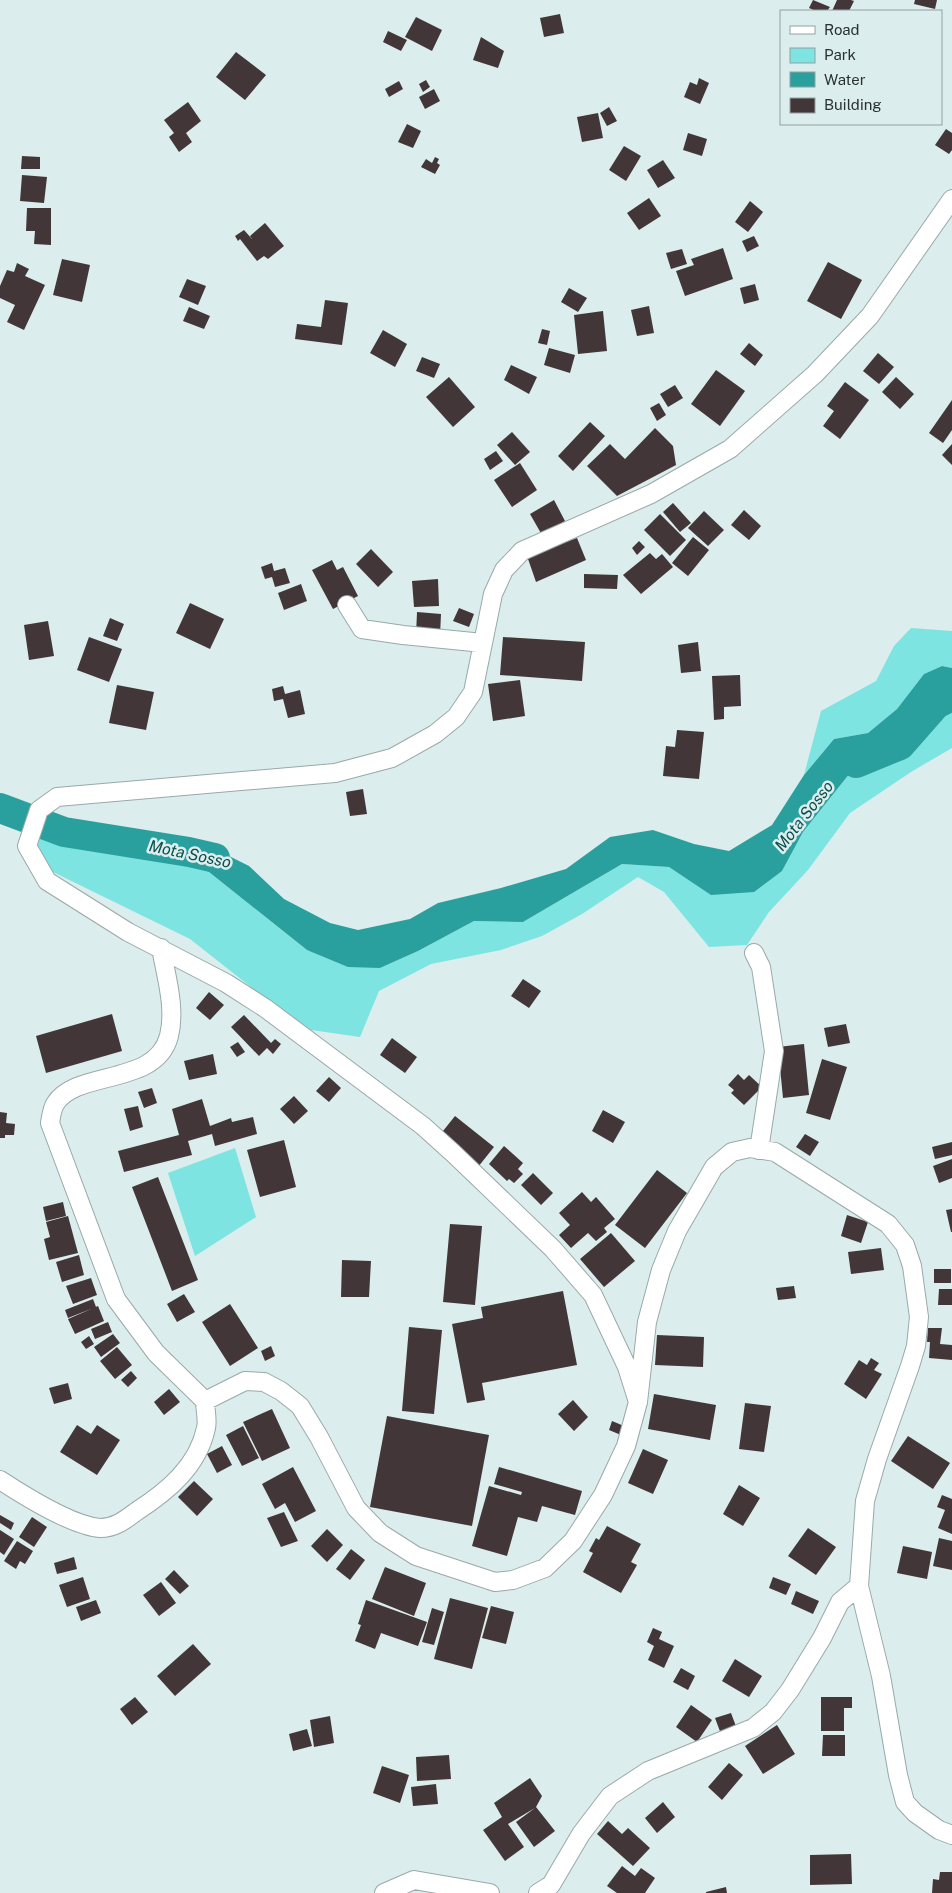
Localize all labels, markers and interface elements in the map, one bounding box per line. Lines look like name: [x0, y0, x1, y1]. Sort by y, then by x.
legend: [780, 10, 942, 125]
text: Road: [824, 21, 860, 38]
text: Park: [824, 46, 856, 63]
text: Water: [824, 71, 866, 88]
text: Building: [824, 96, 882, 113]
water label: Mota Sosso: [771, 777, 837, 855]
water label: Mota Sosso: [147, 836, 233, 872]

